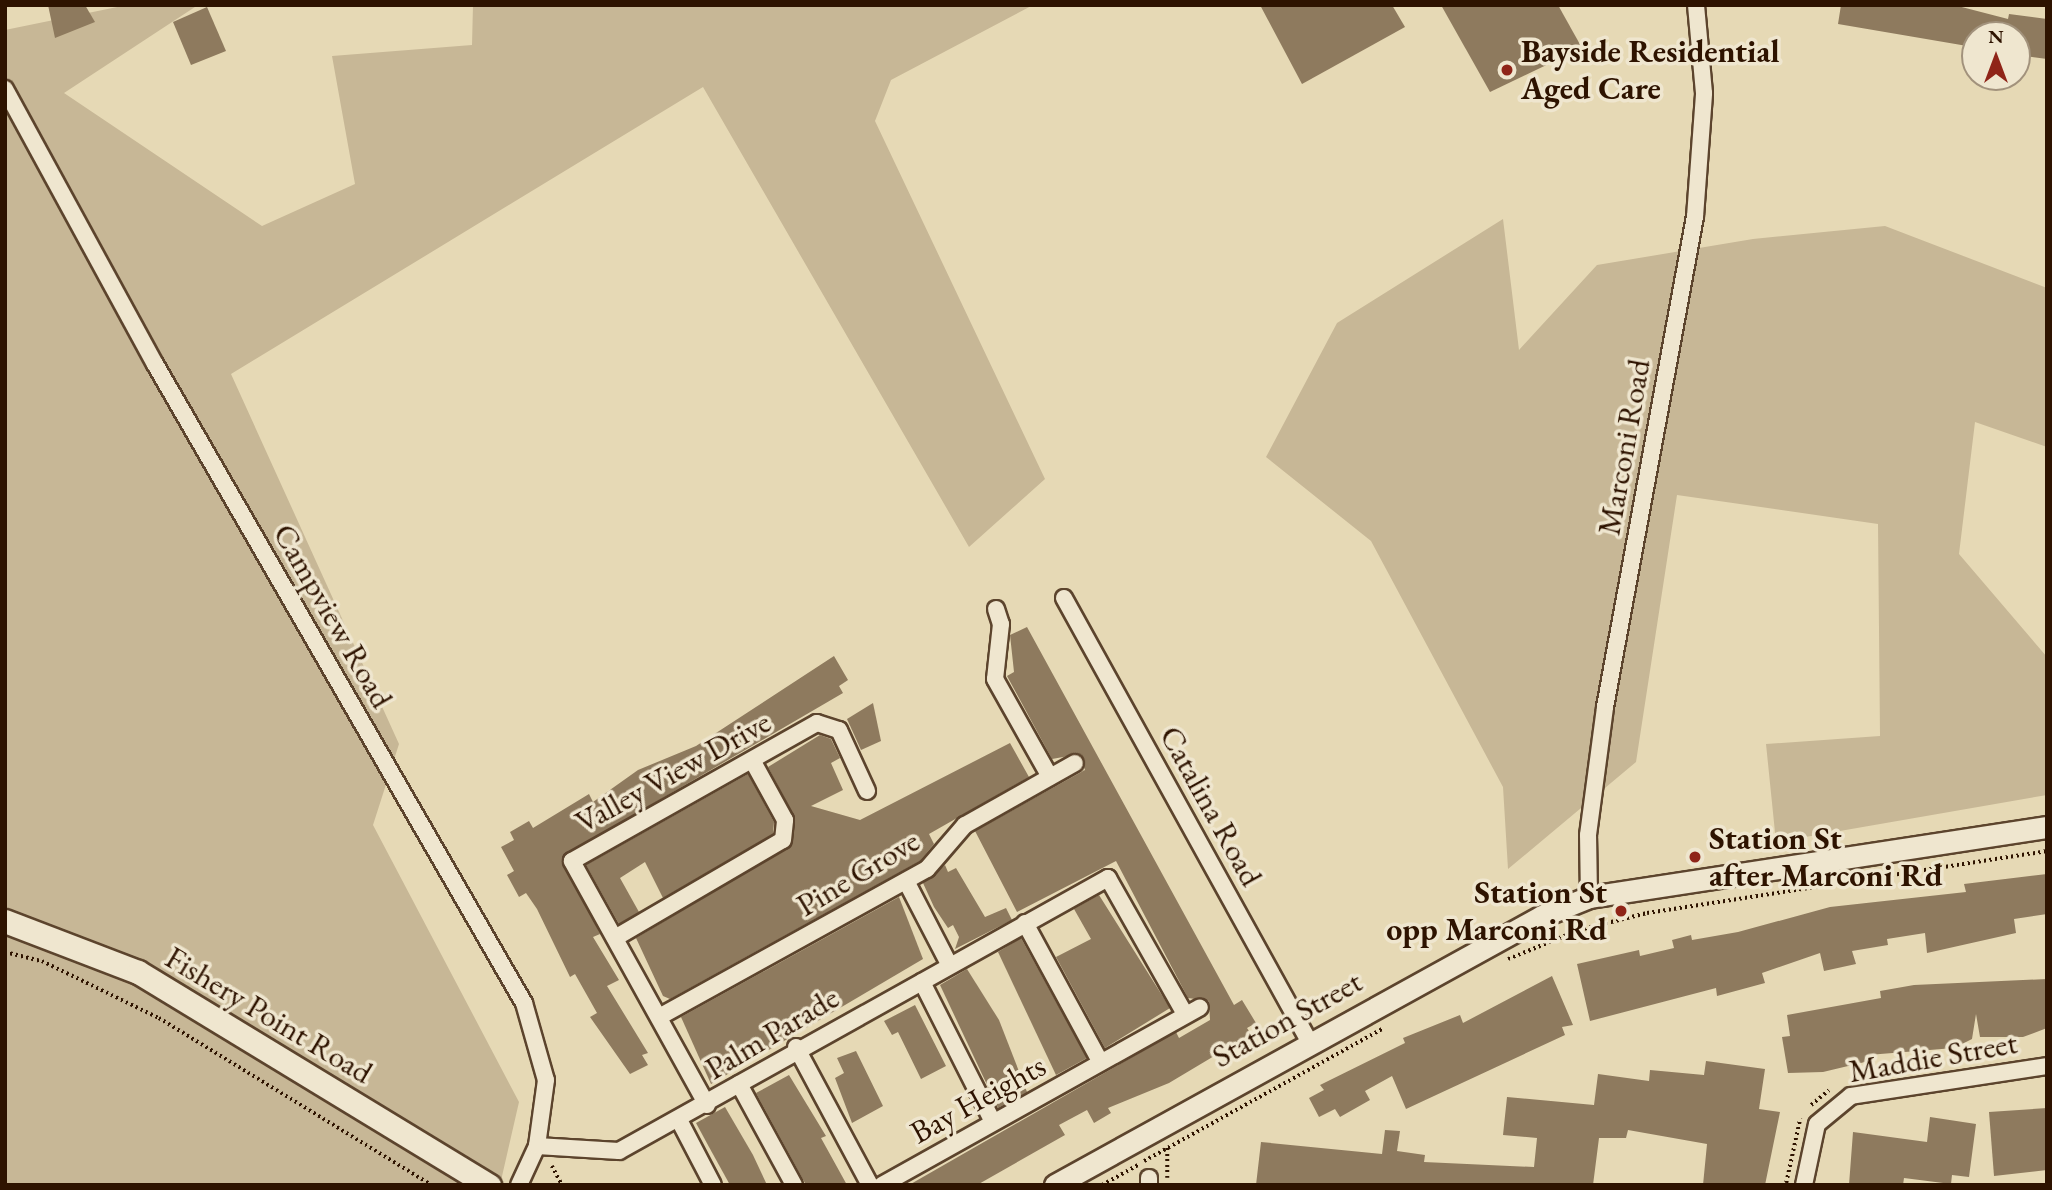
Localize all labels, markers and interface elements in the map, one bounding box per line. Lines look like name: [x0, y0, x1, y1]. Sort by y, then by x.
north arrow: [1961, 21, 2031, 91]
text: N: [1988, 24, 2004, 49]
place label: Bayside Residential Aged Care: [1521, 33, 1780, 108]
marker: Bayside Residential Aged Care: [1499, 62, 1515, 78]
street label: Marconi Road: [1590, 356, 1658, 538]
street label: Campview Road: [265, 517, 401, 715]
street label: Valley View Drive: [569, 703, 777, 841]
street label: Catalina Road: [1151, 719, 1271, 893]
place label: Station St after Marconi Rd: [1709, 820, 1943, 895]
street label: Pine Grove: [790, 821, 926, 925]
marker: Station St after Marconi Rd: [1687, 849, 1703, 865]
place label: Station St opp Marconi Rd: [1386, 874, 1607, 949]
marker: Station St opp Marconi Rd: [1613, 903, 1629, 919]
street label: Fishery Point Road: [159, 938, 379, 1092]
street label: Station Street: [1206, 962, 1368, 1076]
street label: Palm Parade: [698, 978, 846, 1088]
street label: Maddie Street: [1846, 1023, 2020, 1091]
street label: Bay Heights: [904, 1046, 1052, 1152]

